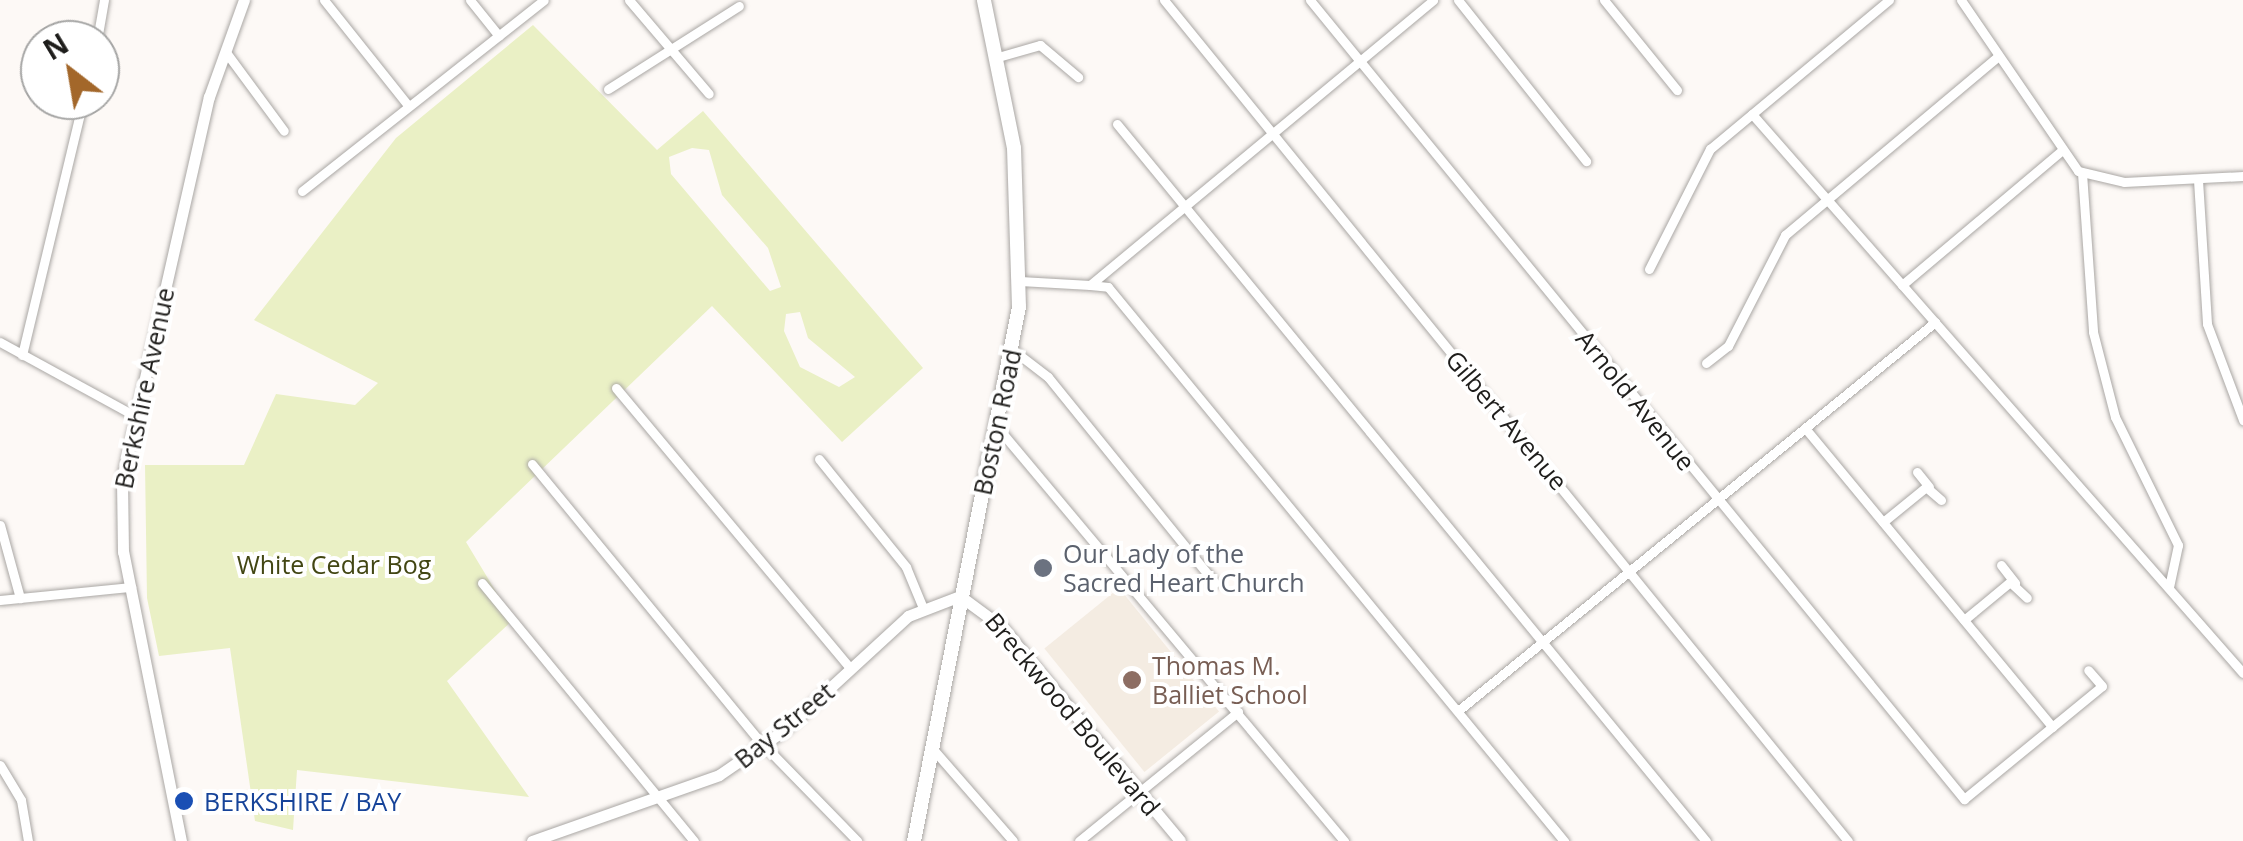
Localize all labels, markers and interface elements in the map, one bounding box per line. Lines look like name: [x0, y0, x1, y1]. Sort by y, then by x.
north arrow: [20, 20, 120, 120]
text: N: [36, 24, 75, 68]
street label: Berkshire Avenue: [108, 285, 180, 491]
street label: Arnold Avenue: [1570, 324, 1702, 476]
street label: Gilbert Avenue: [1440, 344, 1574, 496]
street label: Boston Road: [967, 346, 1027, 498]
place label: Our Lady of the Sacred Heart Church: [1063, 539, 1305, 598]
park label: White Cedar Bog: [237, 549, 431, 579]
marker: Our Lady of the Sacred Heart Church: [1032, 557, 1054, 579]
street label: Breckwood Boulevard: [979, 606, 1167, 822]
place label: Thomas M. Balliet School: [1152, 651, 1308, 710]
marker: Thomas M. Balliet School: [1121, 669, 1143, 691]
street label: Bay Street: [728, 676, 840, 774]
place label: BERKSHIRE / BAY: [204, 786, 401, 816]
marker: BERKSHIRE / BAY: [173, 790, 195, 812]

